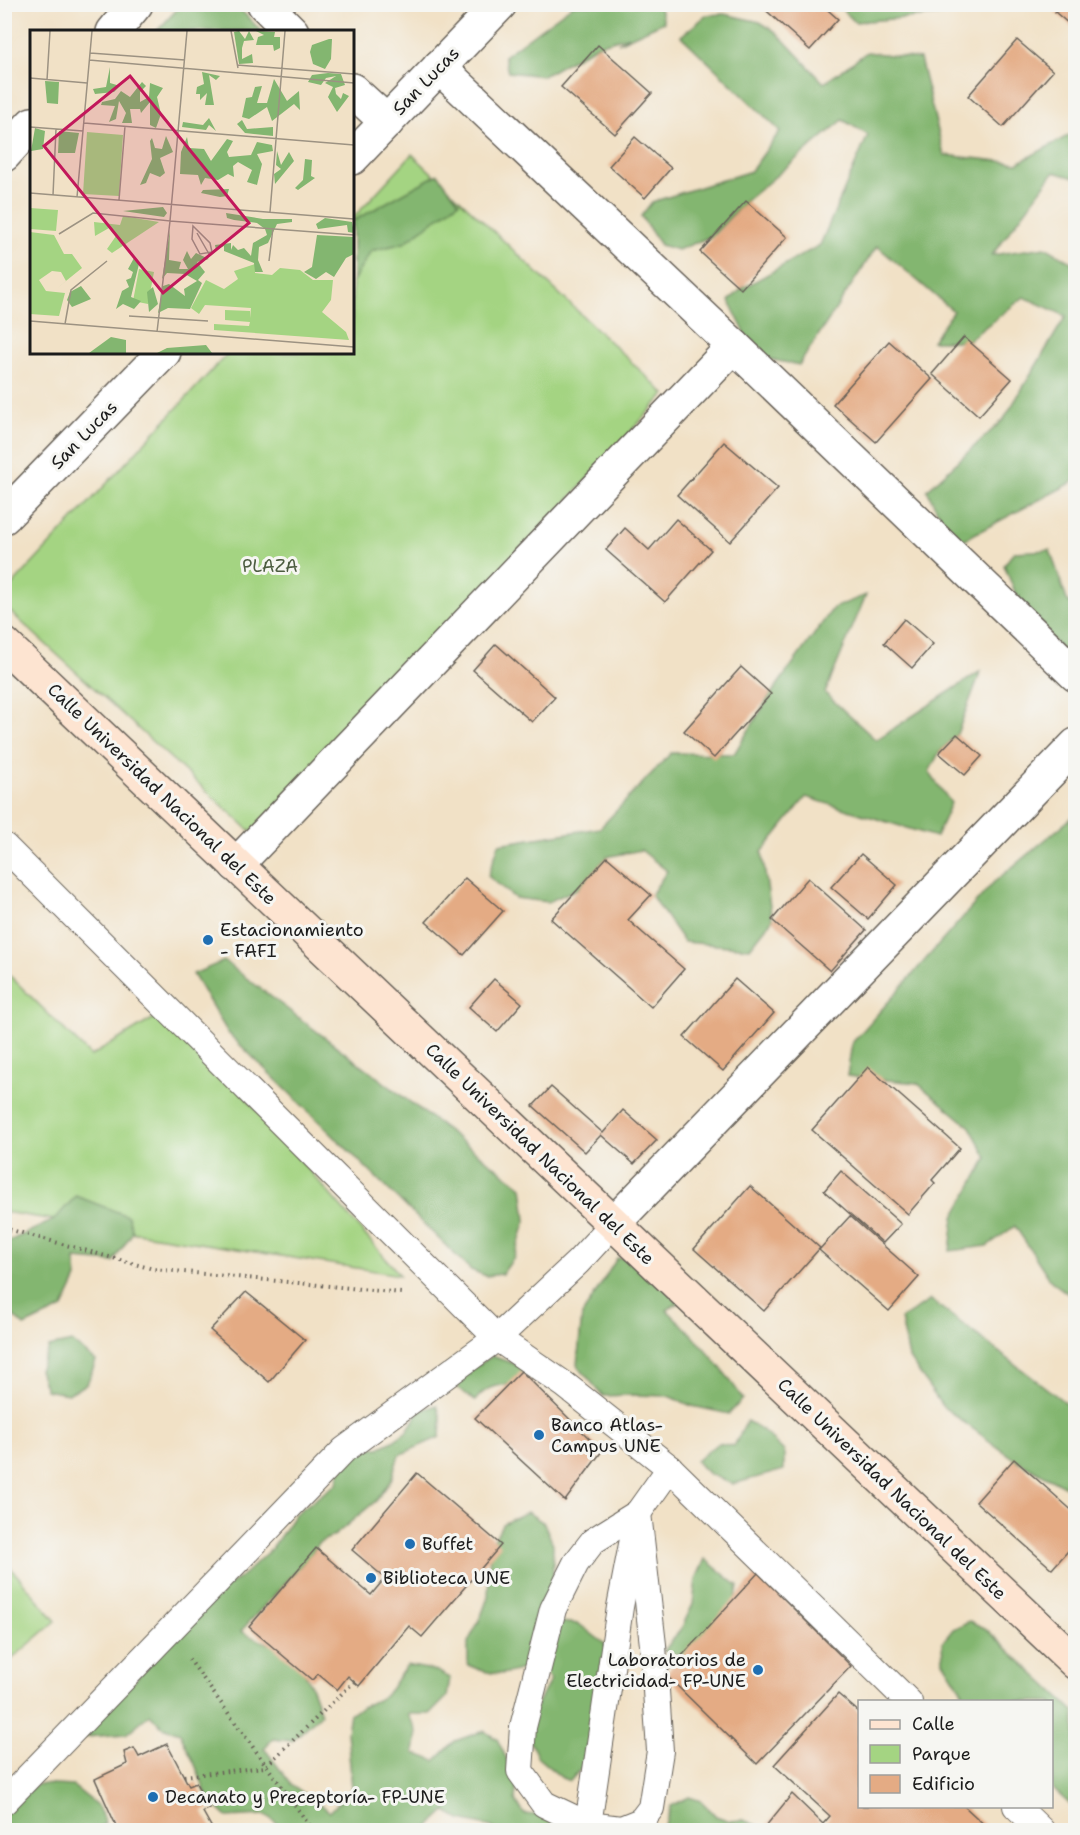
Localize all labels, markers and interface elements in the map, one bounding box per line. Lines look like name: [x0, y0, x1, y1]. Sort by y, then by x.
inset map: [30, 30, 354, 354]
street label: San Lucas: [387, 42, 465, 120]
street label: San Lucas: [45, 396, 123, 474]
park label: PLAZA: [242, 554, 298, 578]
street label: Calle Universidad Nacional del Este: [42, 678, 282, 910]
place label: Estacionamiento - FAFI: [220, 918, 364, 963]
marker: Estacionamiento - FAFI: [201, 933, 215, 947]
street label: Calle Universidad Nacional del Este: [420, 1038, 660, 1270]
street label: Calle Universidad Nacional del Este: [772, 1373, 1012, 1605]
place label: Banco Atlas- Campus UNE: [551, 1413, 663, 1458]
marker: Banco Atlas- Campus UNE: [532, 1428, 546, 1442]
place label: Buffet: [422, 1532, 474, 1556]
marker: Buffet: [403, 1537, 417, 1551]
place label: Biblioteca UNE: [383, 1566, 510, 1590]
marker: Biblioteca UNE: [364, 1571, 378, 1585]
place label: Laboratorios de Electricidad- FP-UNE: [566, 1648, 746, 1693]
marker: Laboratorios de Electricidad- FP-UNE: [751, 1663, 765, 1677]
legend: [858, 1700, 1053, 1808]
text: Calle: [912, 1712, 955, 1736]
text: Parque: [912, 1742, 971, 1766]
text: Edificio: [912, 1772, 975, 1796]
place label: Decanato y Preceptoría- FP-UNE: [165, 1785, 445, 1809]
marker: Decanato y Preceptoría- FP-UNE: [146, 1790, 160, 1804]

